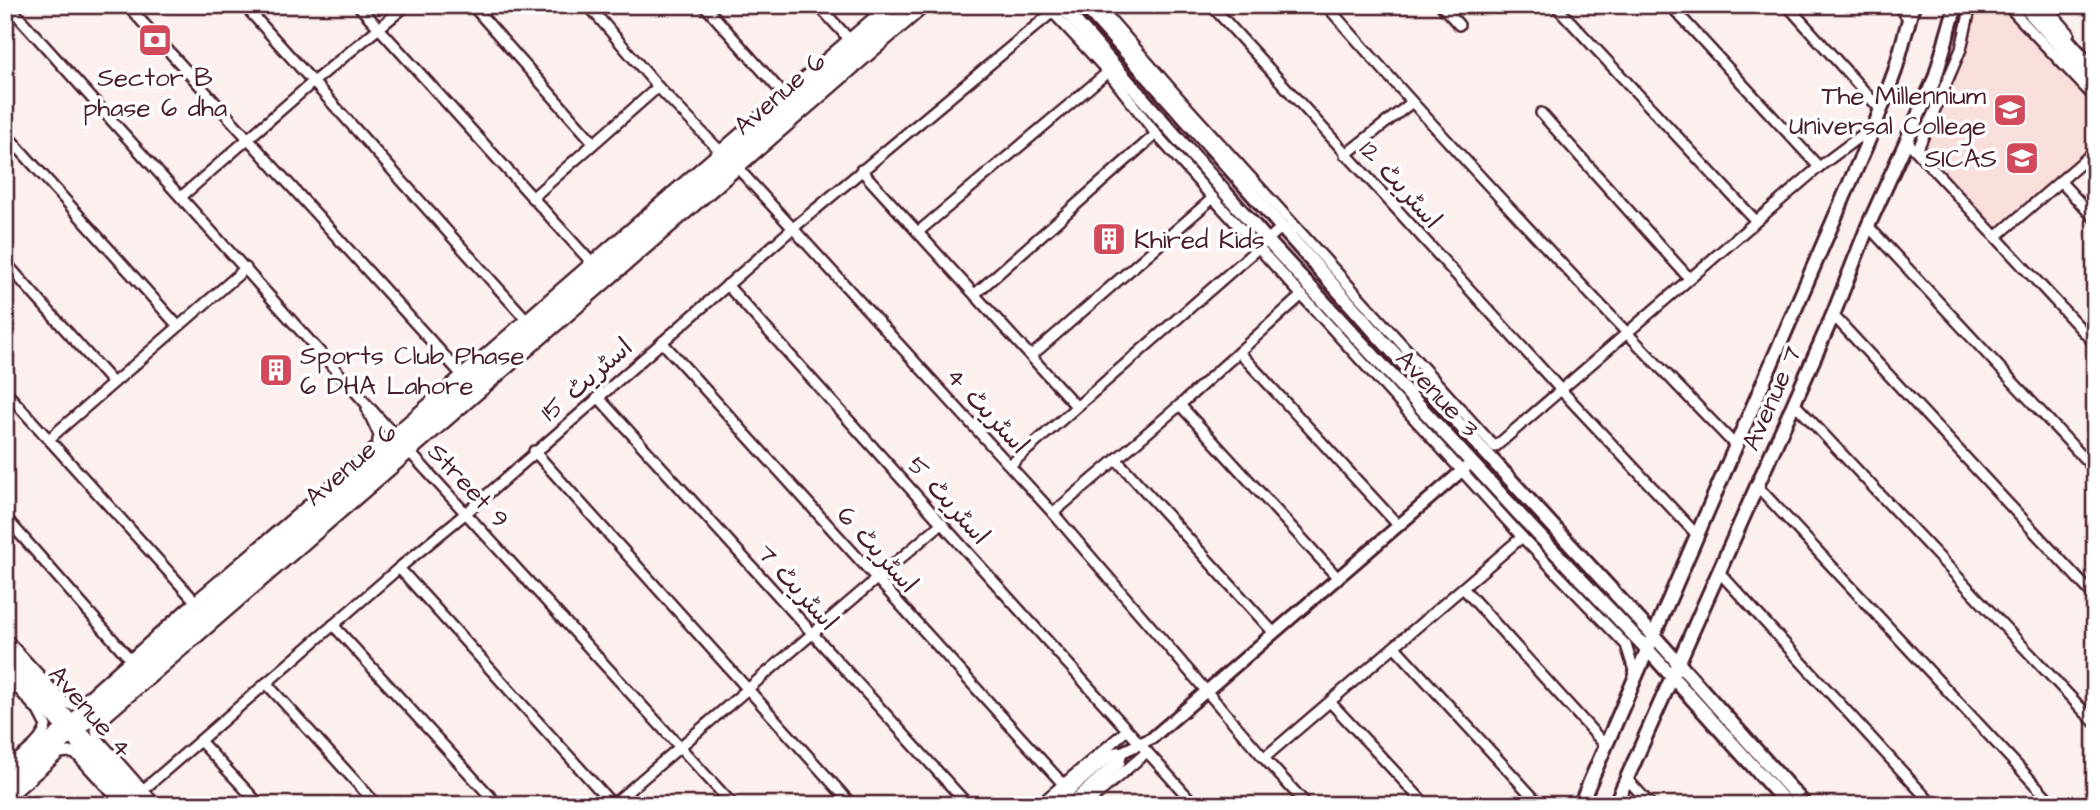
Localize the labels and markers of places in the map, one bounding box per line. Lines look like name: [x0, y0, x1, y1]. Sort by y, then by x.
bank icon: Sector B phase 6 dha: [136, 21, 174, 59]
place label: Sector B phase 6 dha: [83, 60, 227, 126]
place label: The Millennium Universal College: [1789, 78, 1987, 146]
school or university icon: The Millennium Universal College: [1991, 91, 2029, 129]
school or university icon: SICAS: [2003, 139, 2041, 177]
place label: SICAS: [1925, 141, 1997, 177]
building icon: Khired Kids: [1090, 220, 1128, 258]
place label: Khired Kids: [1134, 222, 1265, 258]
place label: Sports Club Phase 6 DHA Lahore: [300, 338, 525, 404]
building icon: Sports Club Phase 6 DHA Lahore: [257, 351, 295, 389]

